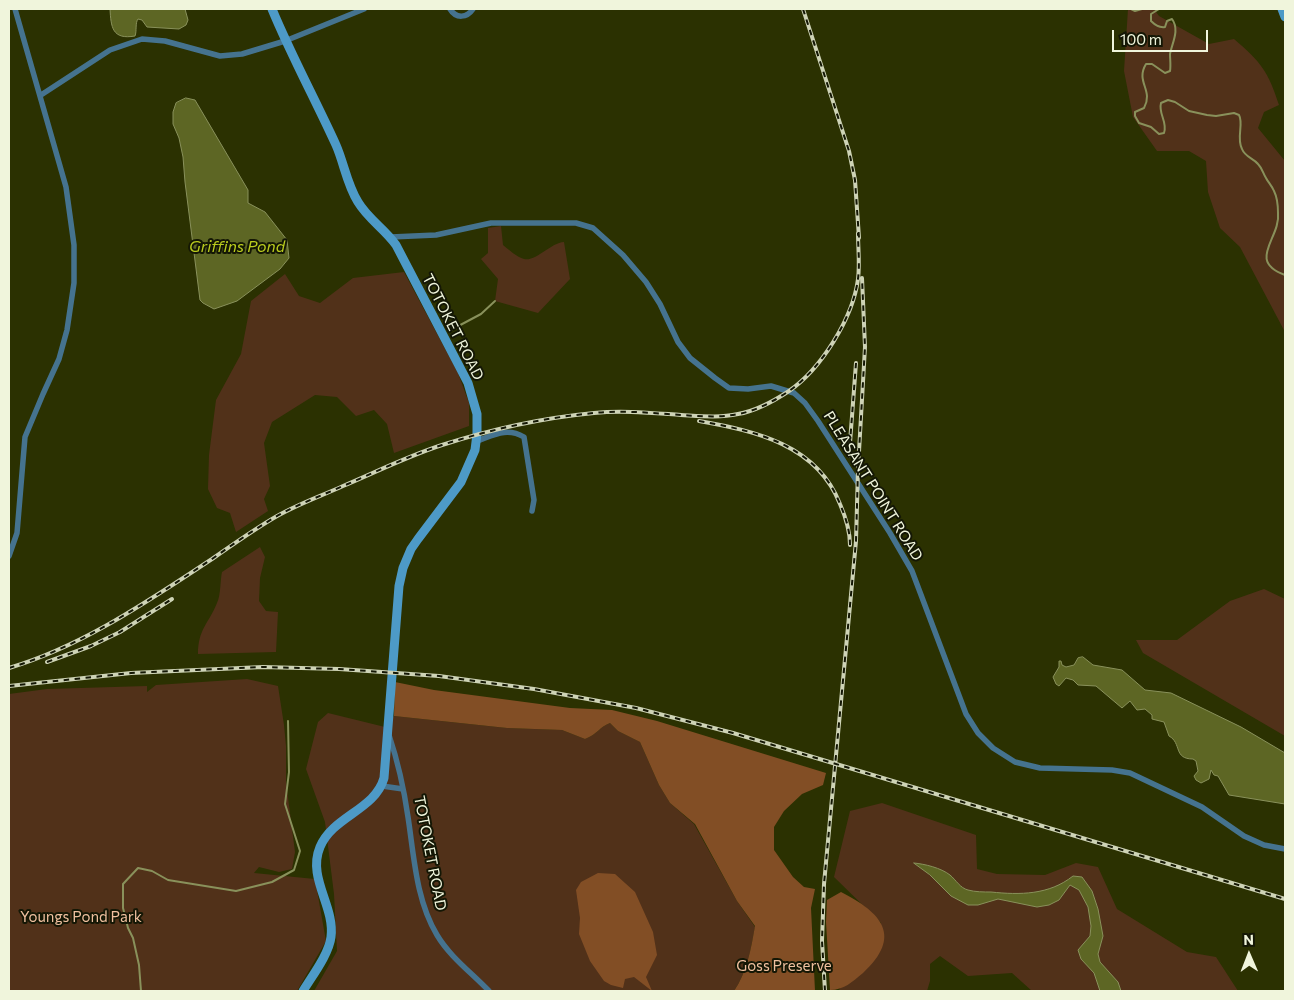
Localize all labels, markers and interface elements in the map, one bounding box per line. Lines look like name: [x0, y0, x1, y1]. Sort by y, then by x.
scale bar: [1114, 20, 1210, 52]
text: 100 m: [1120, 30, 1162, 48]
water label: Griffins Pond: [189, 237, 285, 257]
street label: TOTOKET ROAD: [418, 271, 488, 383]
street label: PLEASANT POINT ROAD: [820, 408, 926, 564]
street label: TOTOKET ROAD: [410, 794, 450, 912]
park label: Youngs Pond Park: [20, 908, 142, 926]
north arrow: [1224, 930, 1274, 980]
text: N: [1243, 931, 1254, 948]
park label: Goss Preserve: [736, 957, 832, 975]

